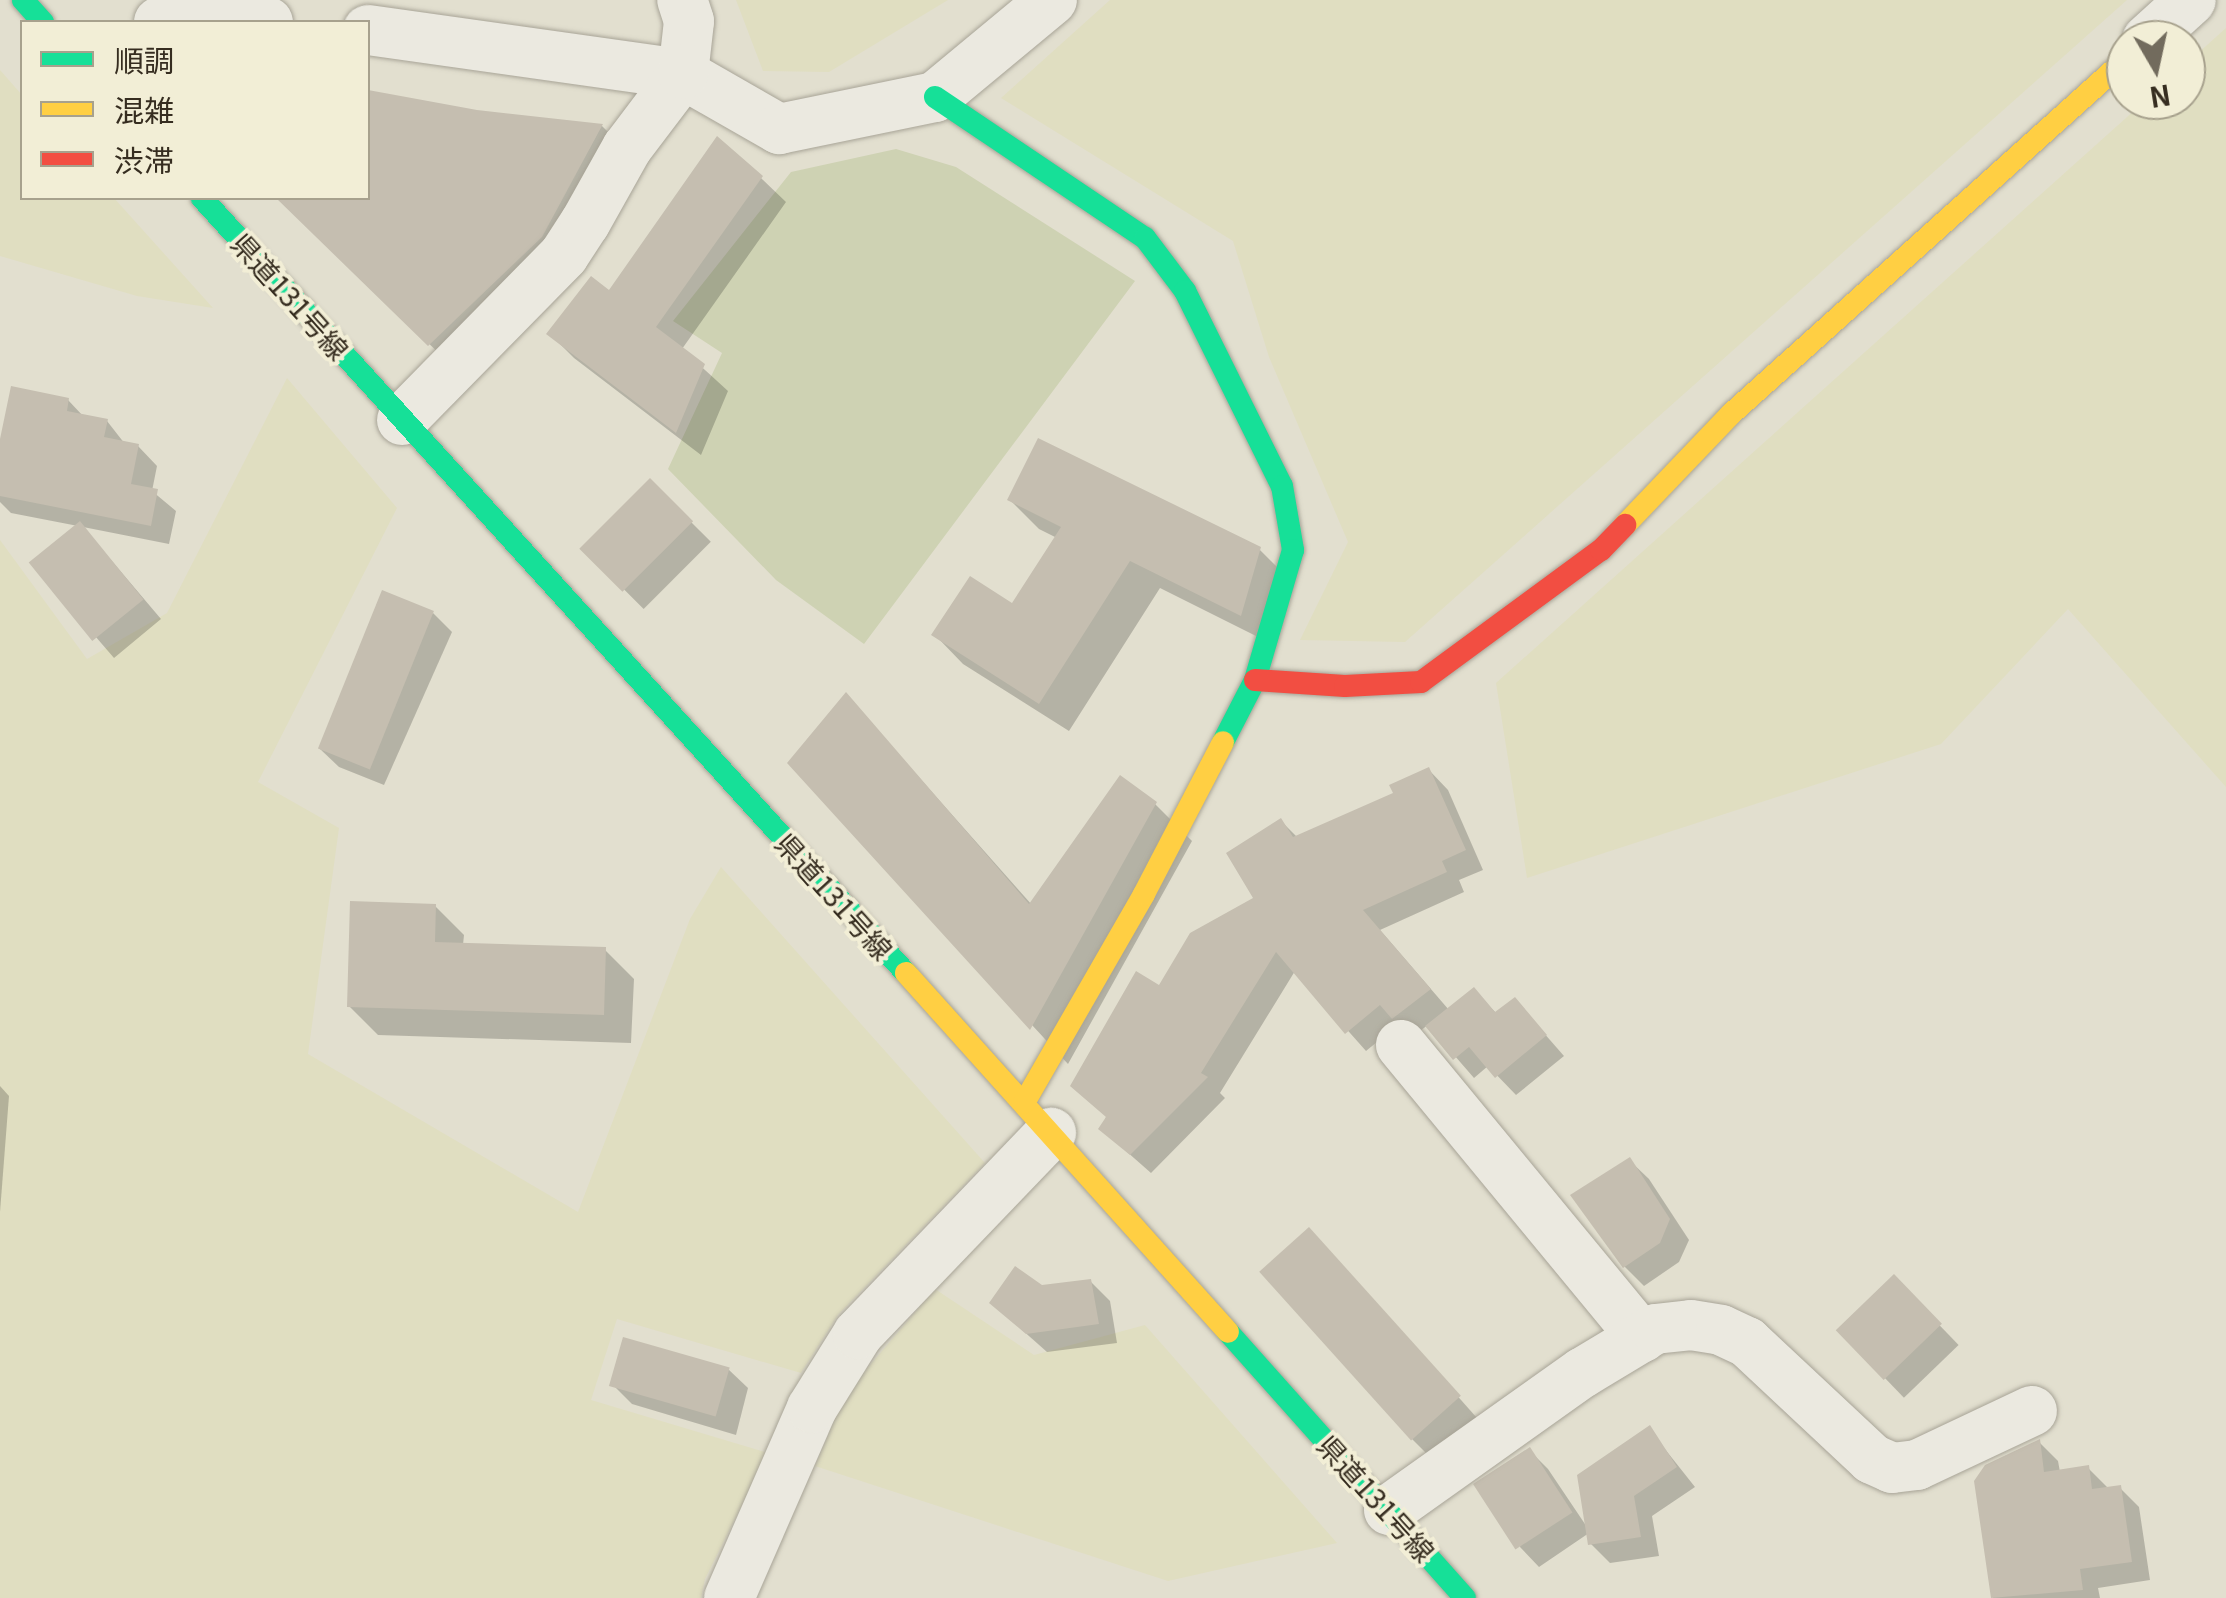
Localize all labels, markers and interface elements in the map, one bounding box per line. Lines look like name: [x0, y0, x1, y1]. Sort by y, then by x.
legend: [20, 20, 370, 200]
north arrow: [2106, 20, 2206, 120]
text: 順調: [114, 37, 174, 81]
text: N: [2147, 76, 2174, 119]
text: 混雑: [114, 87, 174, 131]
text: 渋滞: [114, 137, 174, 181]
street label: 県道131号線: [225, 226, 357, 366]
street label: 県道131号線: [769, 826, 901, 966]
street label: 県道131号線: [1311, 1428, 1443, 1568]

